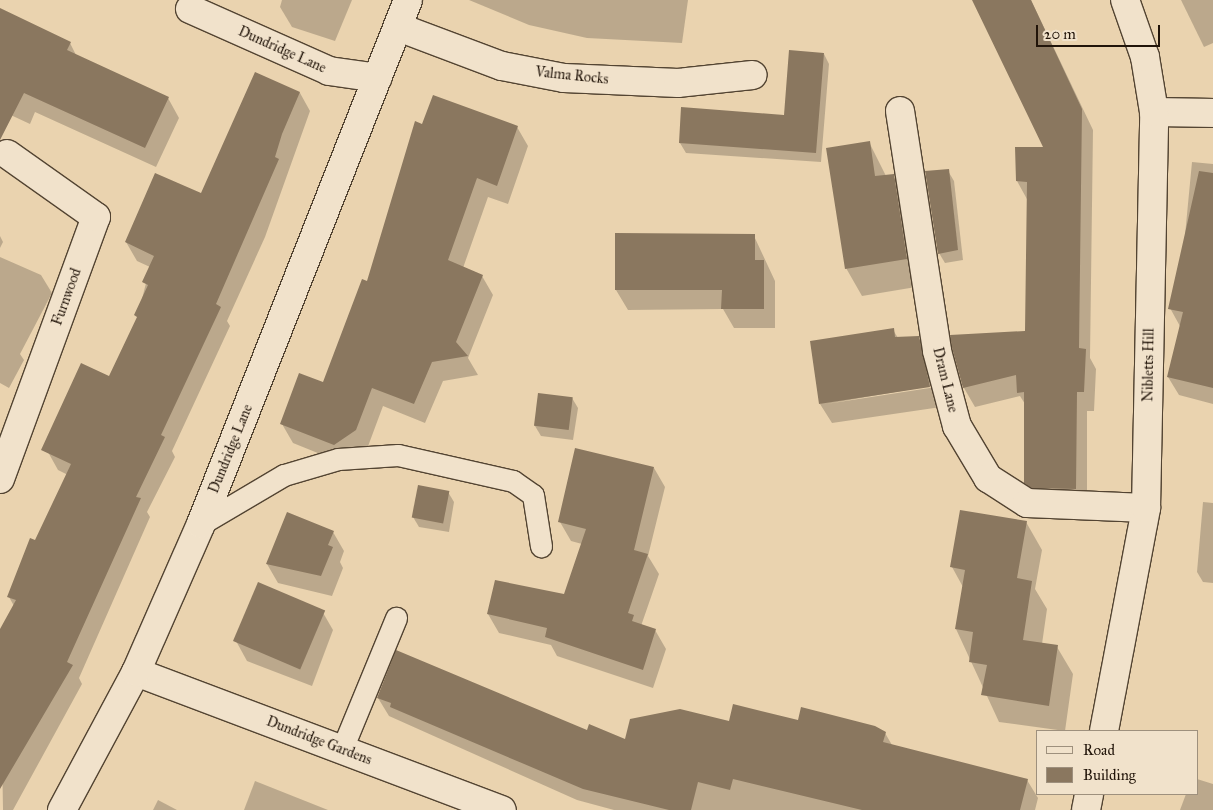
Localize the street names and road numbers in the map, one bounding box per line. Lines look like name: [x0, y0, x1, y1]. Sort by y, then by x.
street label: Dundridge Lane: [236, 23, 328, 77]
street label: Valma Rocks: [535, 64, 609, 88]
street label: Furnwood: [49, 266, 85, 328]
street label: Nibletts Hill: [1140, 328, 1158, 402]
street label: Dram Lane: [929, 346, 961, 414]
street label: Dundridge Lane: [206, 402, 256, 496]
street label: Dundridge Gardens: [264, 713, 374, 769]

